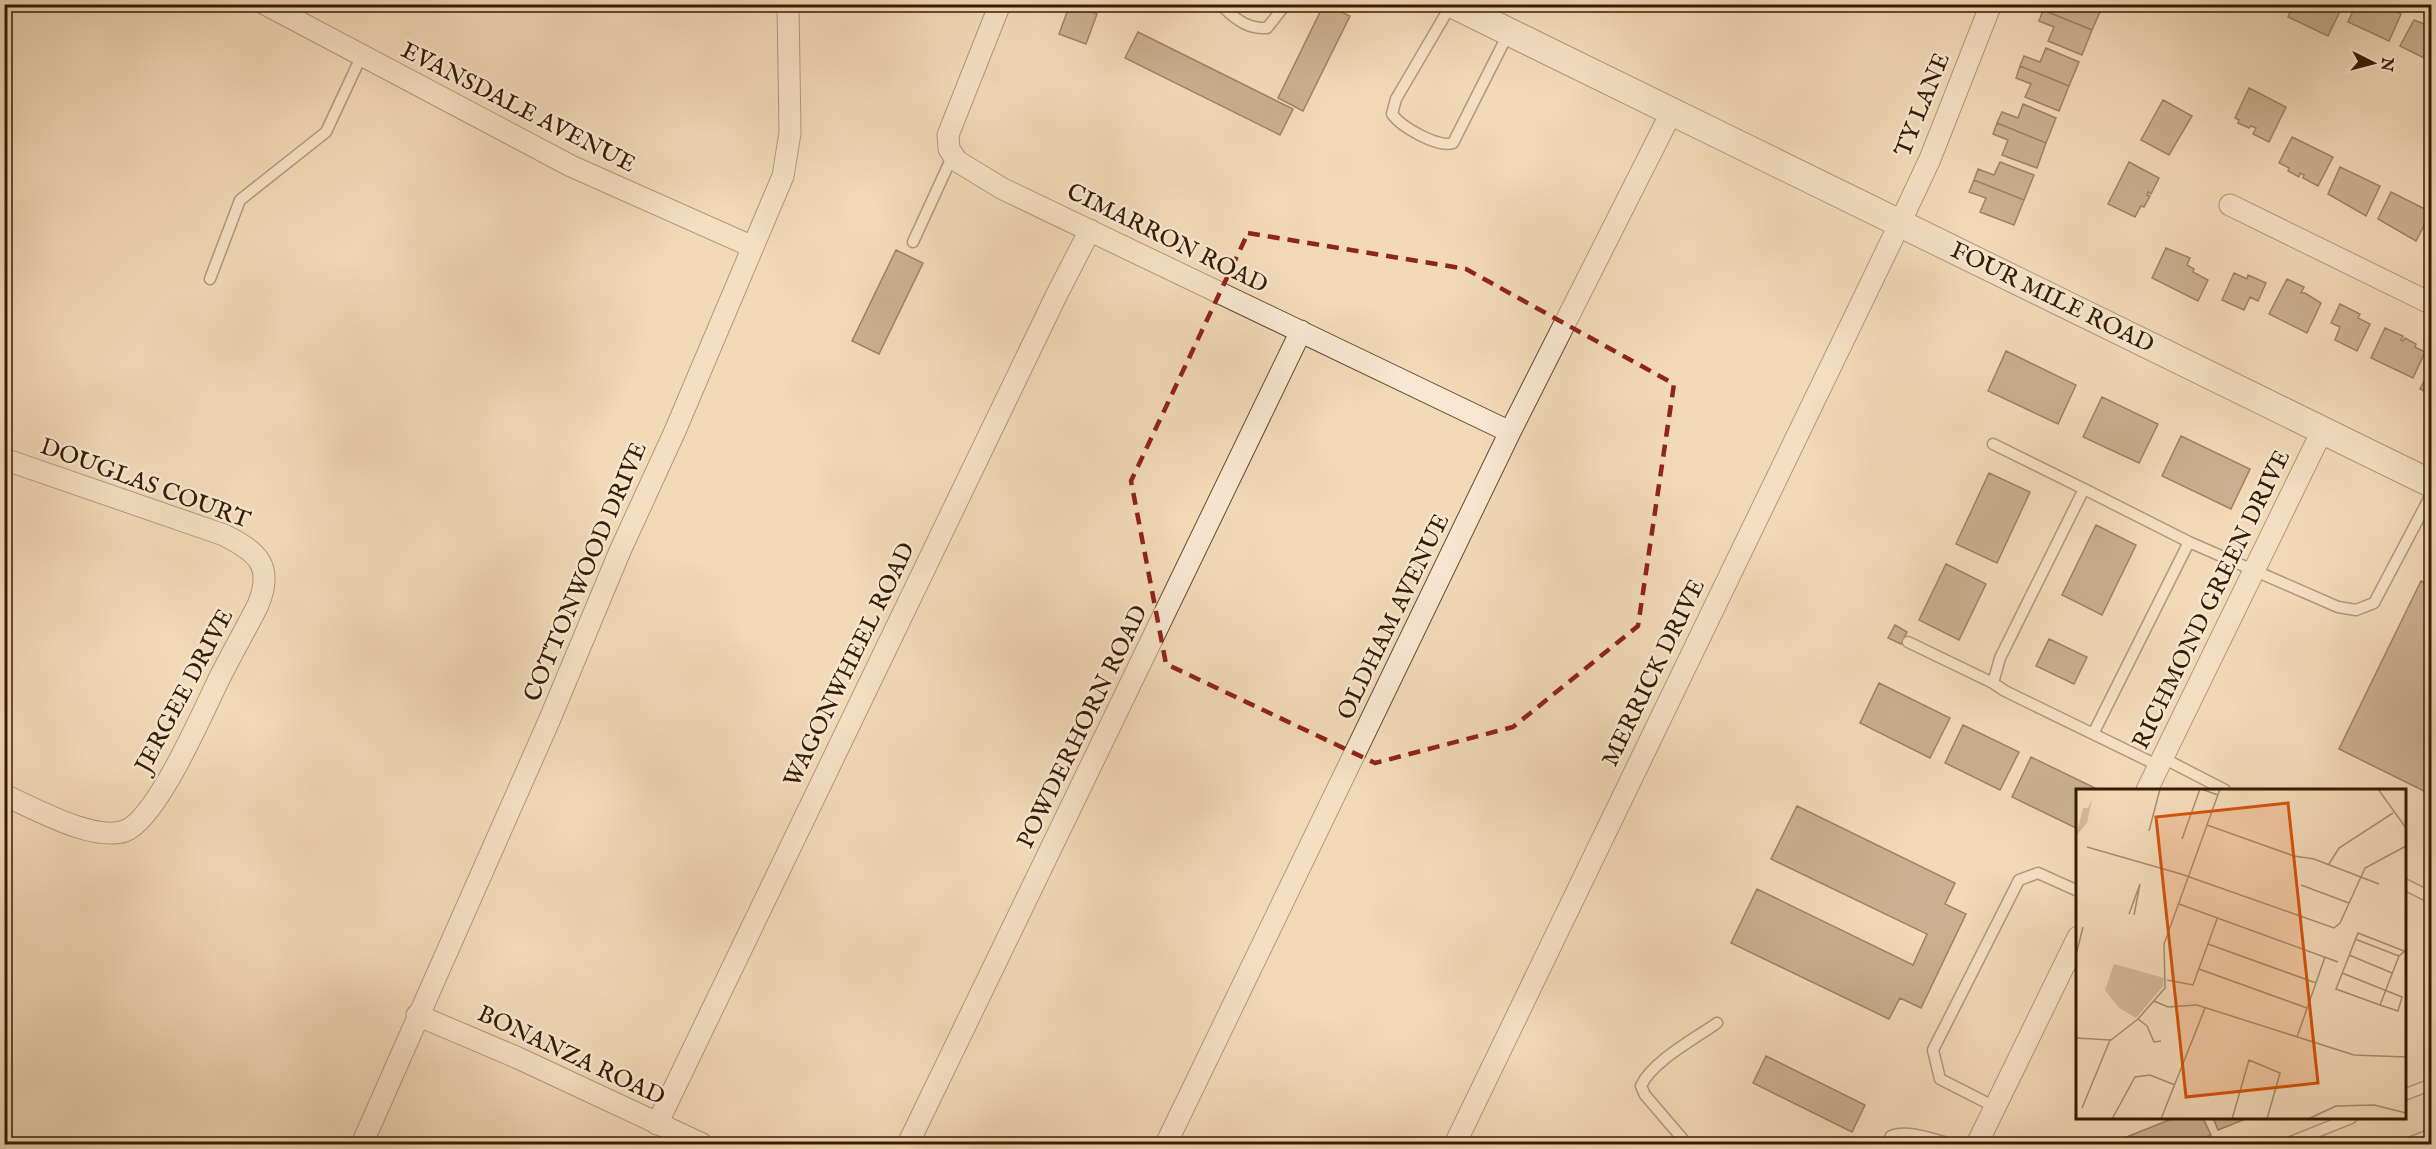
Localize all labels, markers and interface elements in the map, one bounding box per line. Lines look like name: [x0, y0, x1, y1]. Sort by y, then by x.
north arrow: [2343, 33, 2403, 93]
street label: EVANSDALE AVENUE: [395, 35, 641, 181]
street label: TY LANE: [1888, 48, 1958, 162]
text: N: [2375, 55, 2397, 72]
street label: CIMARRON ROAD: [1061, 177, 1273, 301]
street label: FOUR MILE ROAD: [1945, 235, 2159, 361]
street label: DOUGLAS COURT: [36, 432, 255, 537]
street label: COTTONWOOD DRIVE: [517, 437, 655, 707]
street label: RICHMOND GREEN DRIVE: [2126, 445, 2298, 755]
street label: OLDHAM AVENUE: [1331, 509, 1457, 725]
street label: WAGONWHEEL ROAD: [777, 537, 923, 793]
street label: MERRICK DRIVE: [1595, 574, 1713, 772]
street label: POWDERHORN ROAD: [1011, 600, 1155, 854]
street label: JERGEE DRIVE: [127, 604, 241, 781]
inset map: [2076, 789, 2406, 1119]
street label: BONANZA ROAD: [472, 999, 670, 1113]

